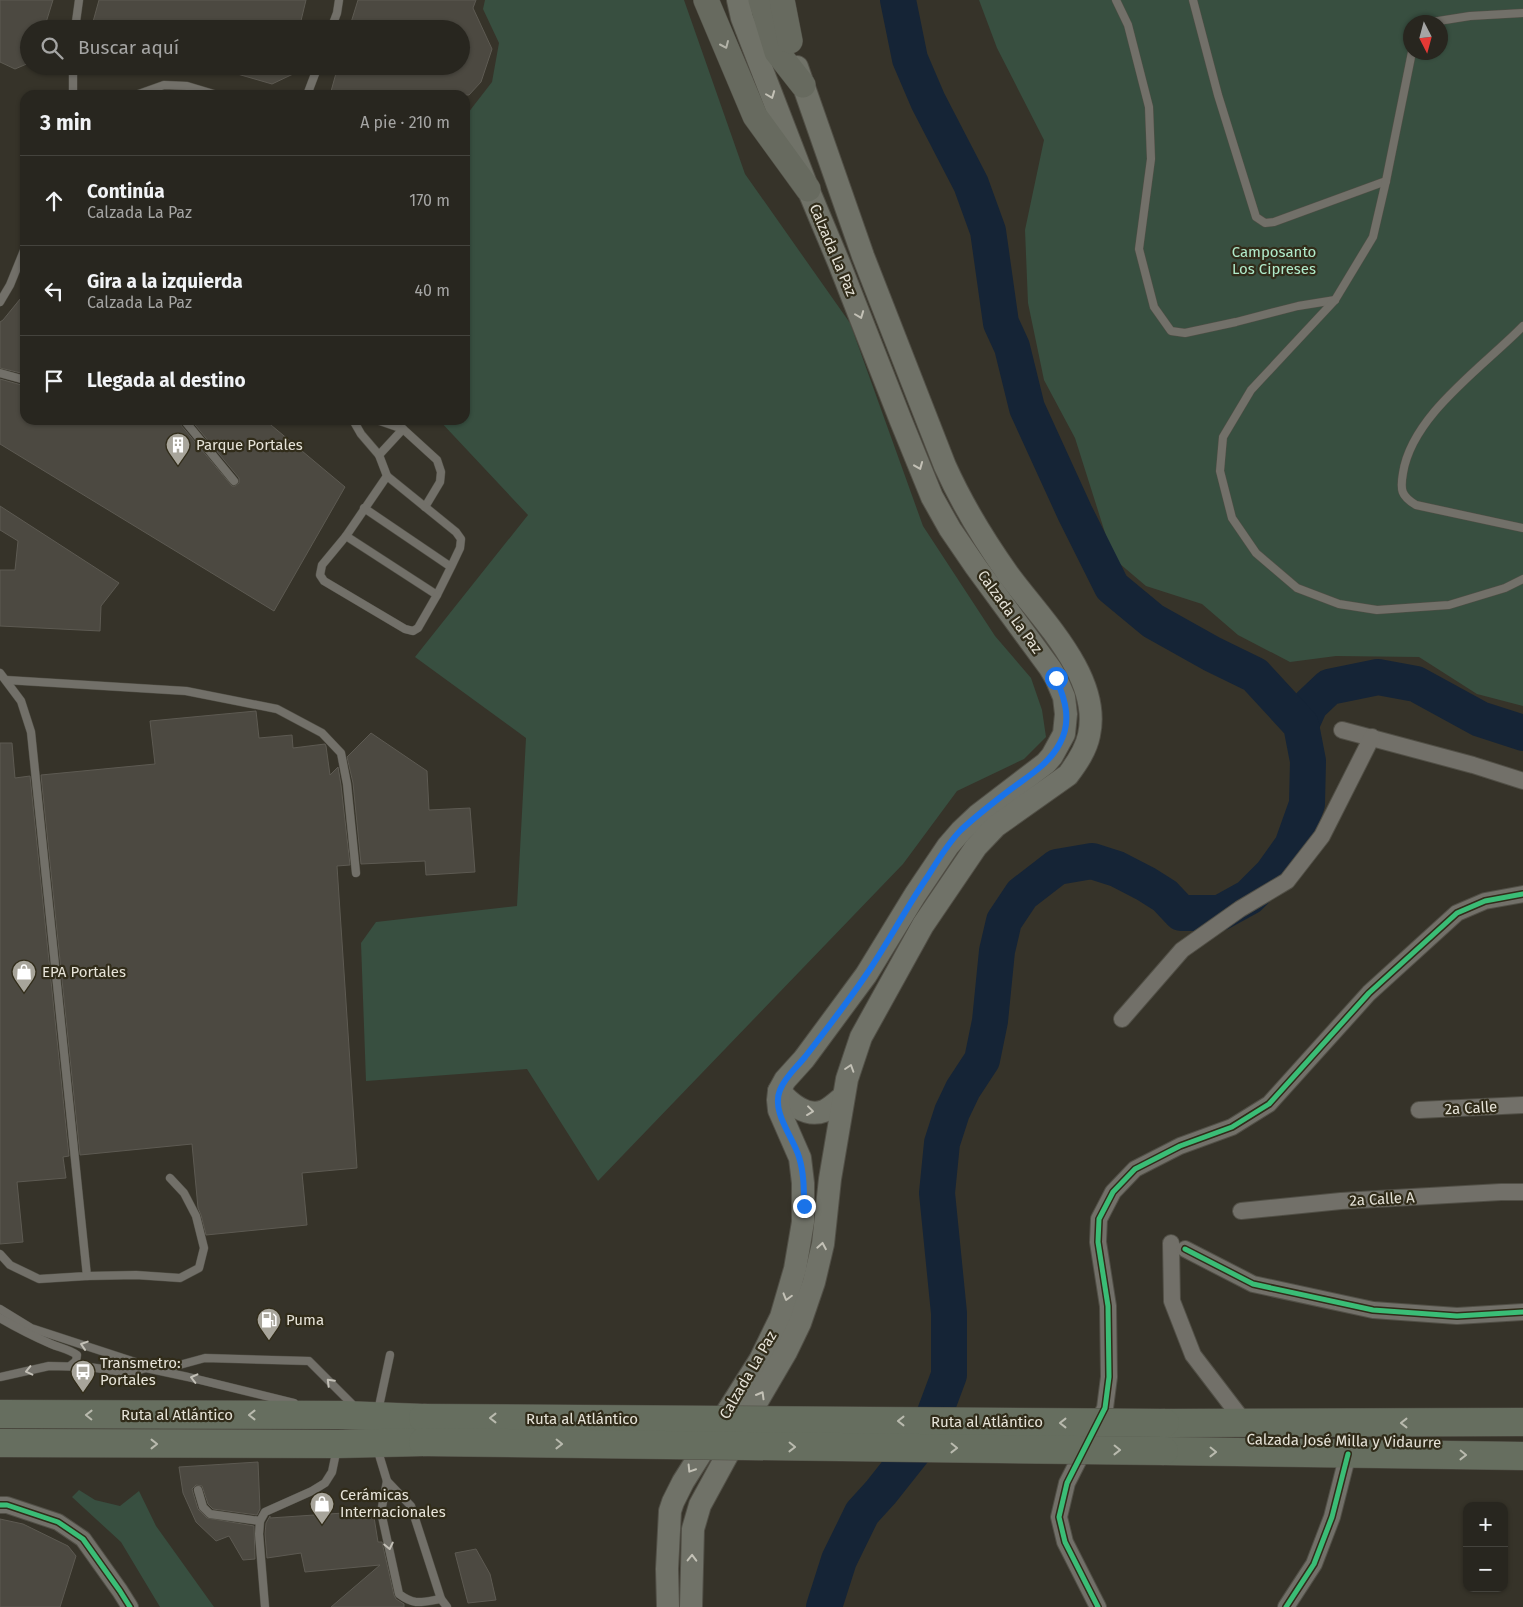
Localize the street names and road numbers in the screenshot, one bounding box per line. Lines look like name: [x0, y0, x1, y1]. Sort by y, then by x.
street label: Calzada La Paz: [805, 201, 861, 299]
street label: Calzada La Paz: [974, 567, 1046, 657]
street label: 2a Calle: [1444, 1098, 1498, 1118]
street label: 2a Calle A: [1349, 1188, 1415, 1210]
street label: Calzada La Paz: [716, 1327, 781, 1422]
street label: Ruta al Atlántico: [121, 1406, 233, 1424]
street label: Ruta al Atlántico: [526, 1410, 638, 1428]
street label: Ruta al Atlántico: [931, 1413, 1043, 1431]
street label: Calzada José Milla y Vidaurre: [1246, 1430, 1442, 1452]

